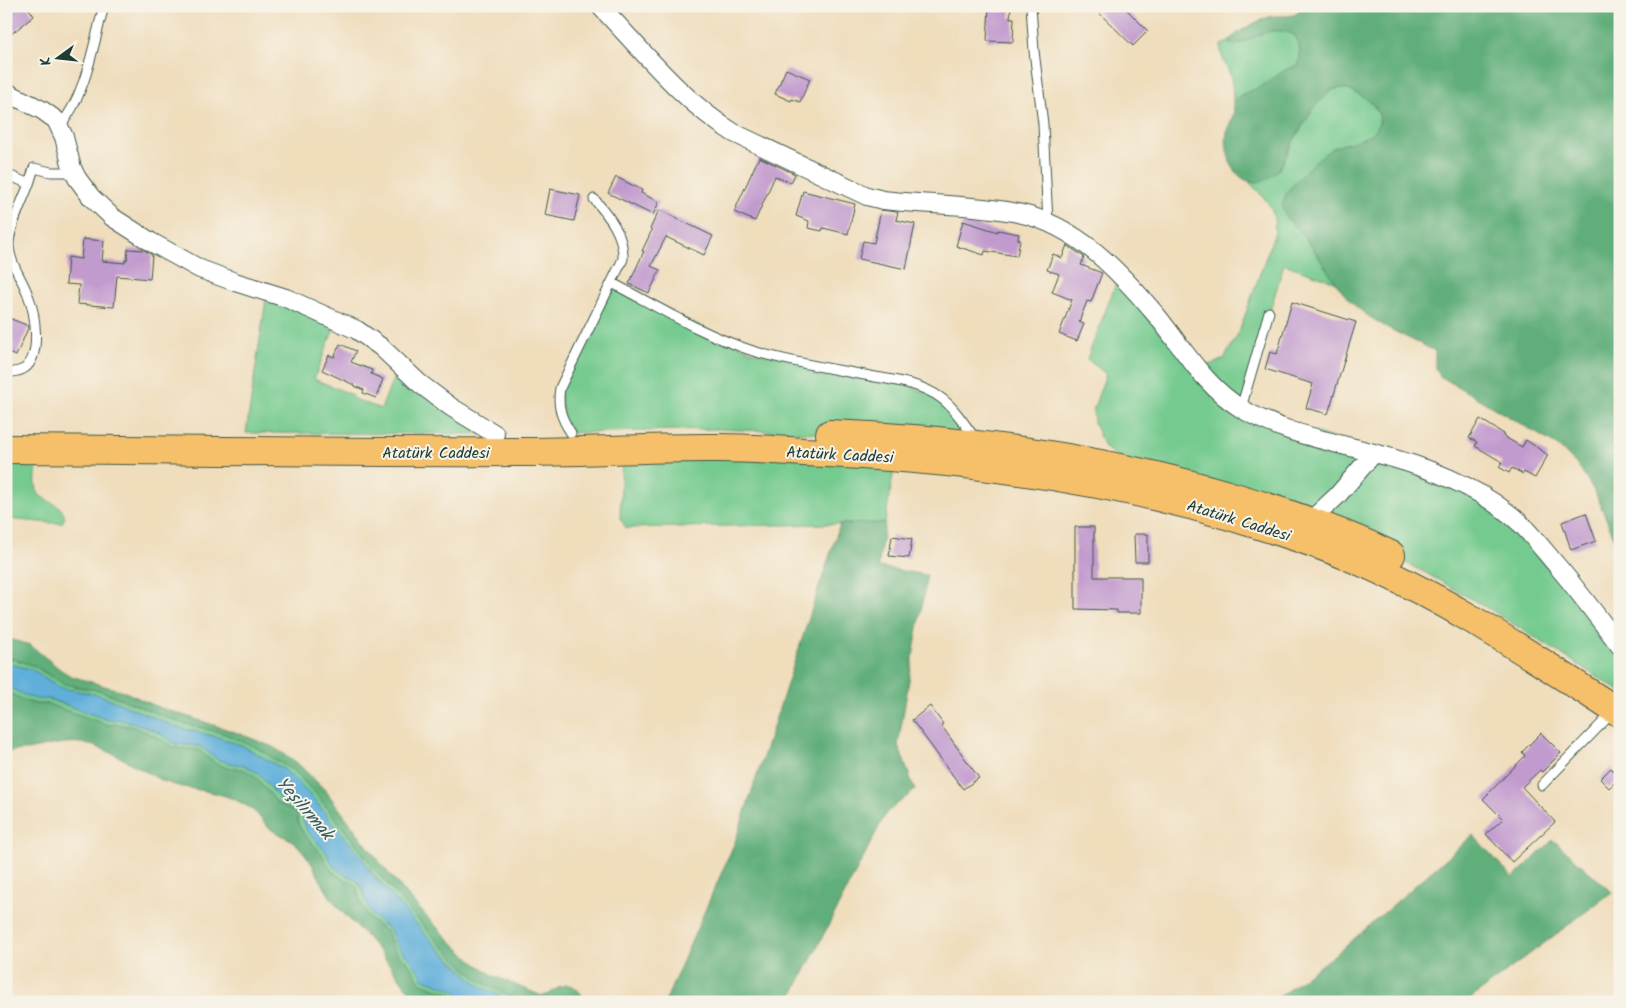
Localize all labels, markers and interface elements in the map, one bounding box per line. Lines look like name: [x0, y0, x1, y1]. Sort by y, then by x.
north arrow: [32, 32, 82, 82]
text: K: [35, 54, 58, 68]
street label: Atatürk Caddesi: [786, 440, 895, 471]
street label: Atatürk Caddesi: [382, 441, 491, 466]
street label: Atatürk Caddesi: [1184, 494, 1295, 549]
water label: Yeşilırmak: [268, 771, 342, 849]

